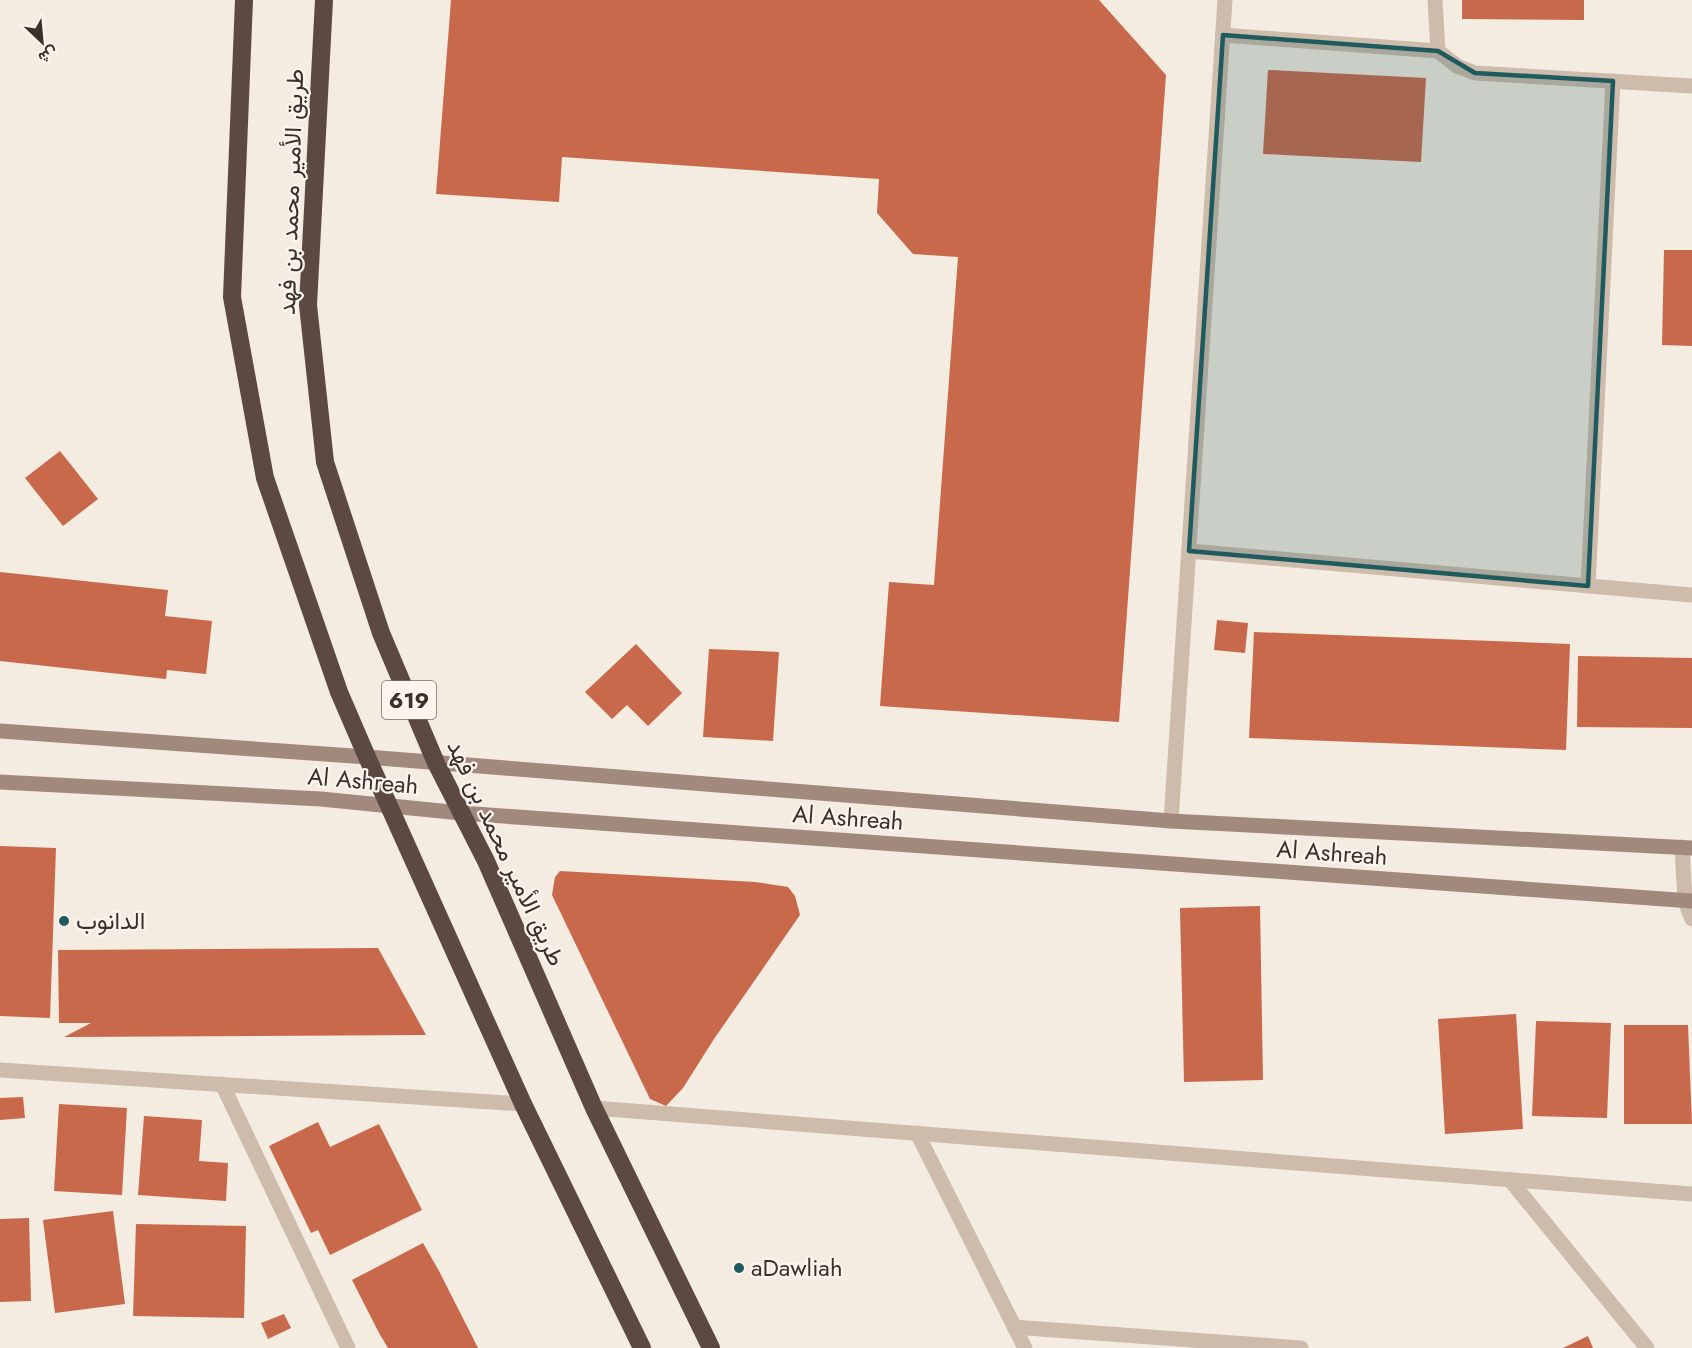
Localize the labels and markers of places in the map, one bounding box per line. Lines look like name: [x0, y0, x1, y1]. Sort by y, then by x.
place label: الدانوب: [76, 903, 145, 938]
marker: الدانوب: [57, 914, 71, 928]
place label: aDawliah: [751, 1250, 843, 1285]
marker: aDawliah: [732, 1261, 746, 1275]

